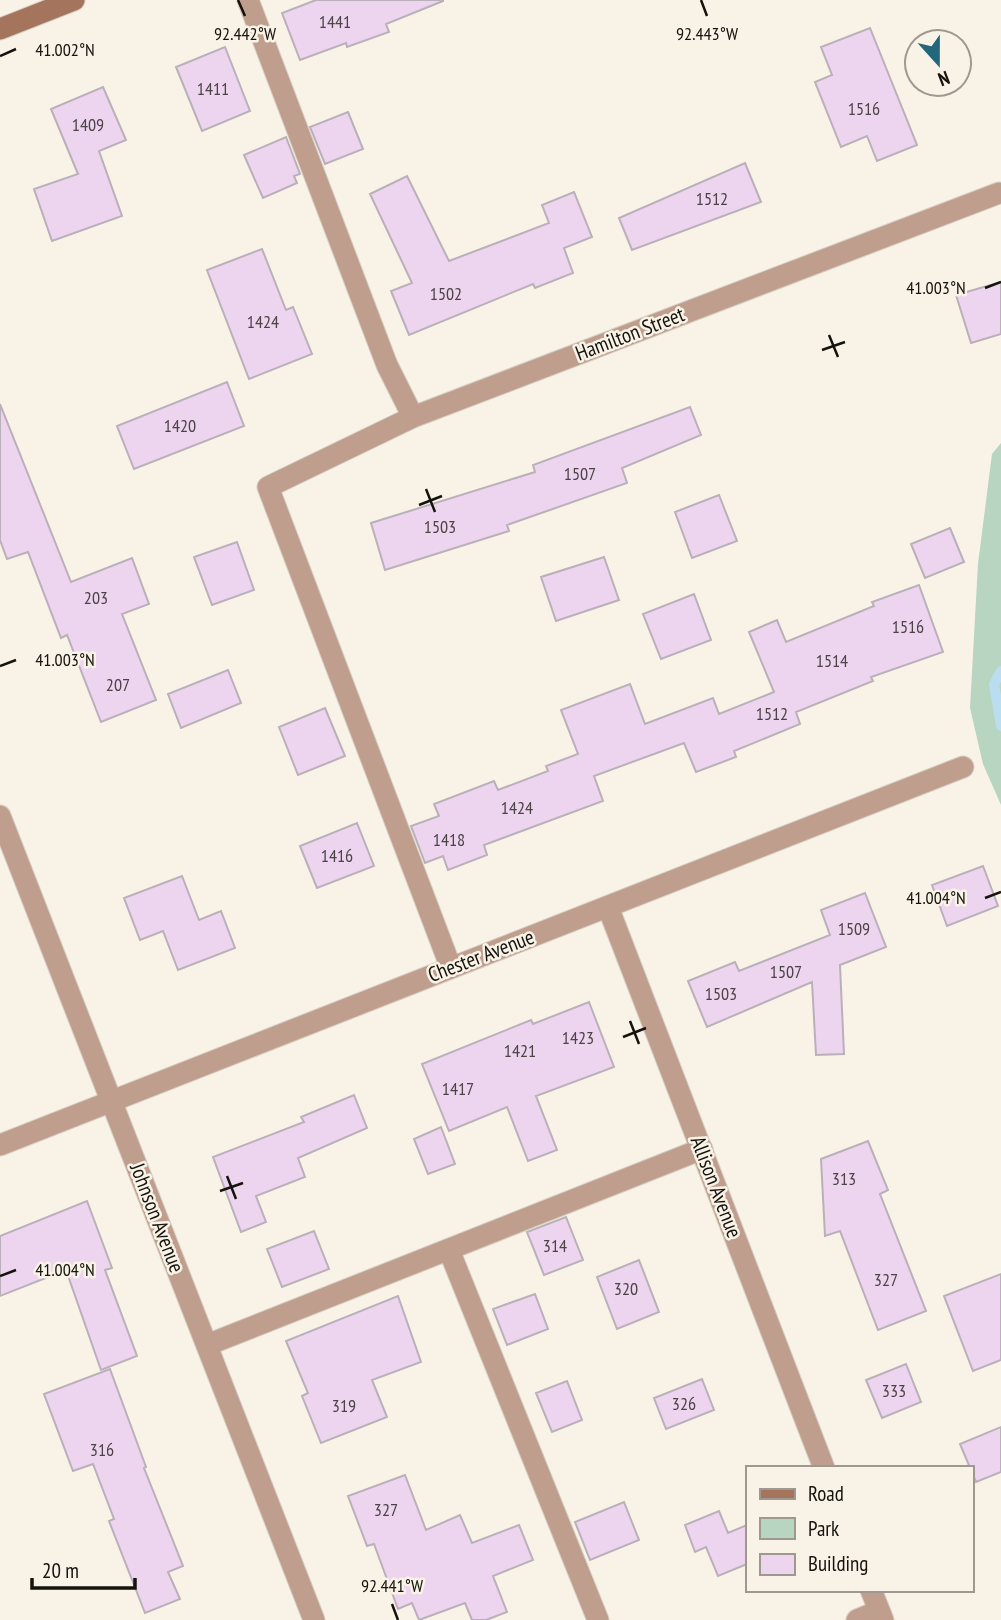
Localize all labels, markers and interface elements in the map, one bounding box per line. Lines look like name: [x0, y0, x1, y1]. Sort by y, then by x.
house number: 1441: [319, 10, 351, 33]
text: 92.442°W: [214, 22, 276, 45]
text: 92.443°W: [676, 22, 738, 45]
north arrow: [903, 28, 973, 98]
text: 41.002°N: [35, 38, 95, 61]
text: N: [935, 66, 953, 92]
house number: 1411: [197, 77, 229, 100]
house number: 1516: [848, 97, 880, 120]
house number: 1409: [72, 113, 104, 136]
house number: 1512: [696, 187, 728, 210]
text: 41.003°N: [906, 276, 966, 299]
house number: 1502: [430, 282, 462, 305]
street label: Hamilton Street: [571, 300, 688, 367]
house number: 1424: [247, 310, 279, 333]
house number: 1420: [164, 414, 196, 437]
house number: 1507: [564, 462, 596, 485]
house number: 1503: [424, 515, 456, 538]
house number: 203: [84, 586, 108, 609]
house number: 1516: [892, 615, 924, 638]
text: 41.003°N: [35, 648, 95, 671]
house number: 1514: [816, 649, 848, 672]
house number: 207: [106, 673, 130, 696]
house number: 1512: [756, 702, 788, 725]
house number: 1424: [501, 796, 533, 819]
house number: 1418: [433, 828, 465, 851]
house number: 1416: [321, 844, 353, 867]
text: 41.004°N: [906, 886, 966, 909]
house number: 1509: [838, 917, 870, 940]
street label: Chester Avenue: [424, 923, 538, 988]
house number: 1507: [770, 960, 802, 983]
house number: 1503: [705, 982, 737, 1005]
house number: 1423: [562, 1026, 594, 1049]
house number: 1421: [504, 1039, 536, 1062]
house number: 1417: [442, 1077, 474, 1100]
street label: Allison Avenue: [685, 1132, 748, 1241]
street label: Johnson Avenue: [124, 1158, 191, 1276]
house number: 313: [832, 1167, 856, 1190]
house number: 314: [543, 1234, 567, 1257]
text: 41.004°N: [35, 1258, 95, 1281]
house number: 327: [874, 1268, 898, 1291]
house number: 320: [614, 1277, 638, 1300]
house number: 333: [882, 1379, 906, 1402]
house number: 326: [672, 1392, 696, 1415]
house number: 319: [332, 1394, 356, 1417]
house number: 316: [90, 1438, 114, 1461]
legend: [746, 1466, 973, 1592]
text: Road: [808, 1480, 844, 1507]
house number: 327: [374, 1498, 398, 1521]
text: Park: [808, 1515, 839, 1542]
scale bar: [32, 1546, 135, 1590]
text: Building: [808, 1550, 868, 1577]
text: 20 m: [42, 1557, 79, 1584]
text: 92.441°W: [361, 1574, 423, 1597]

